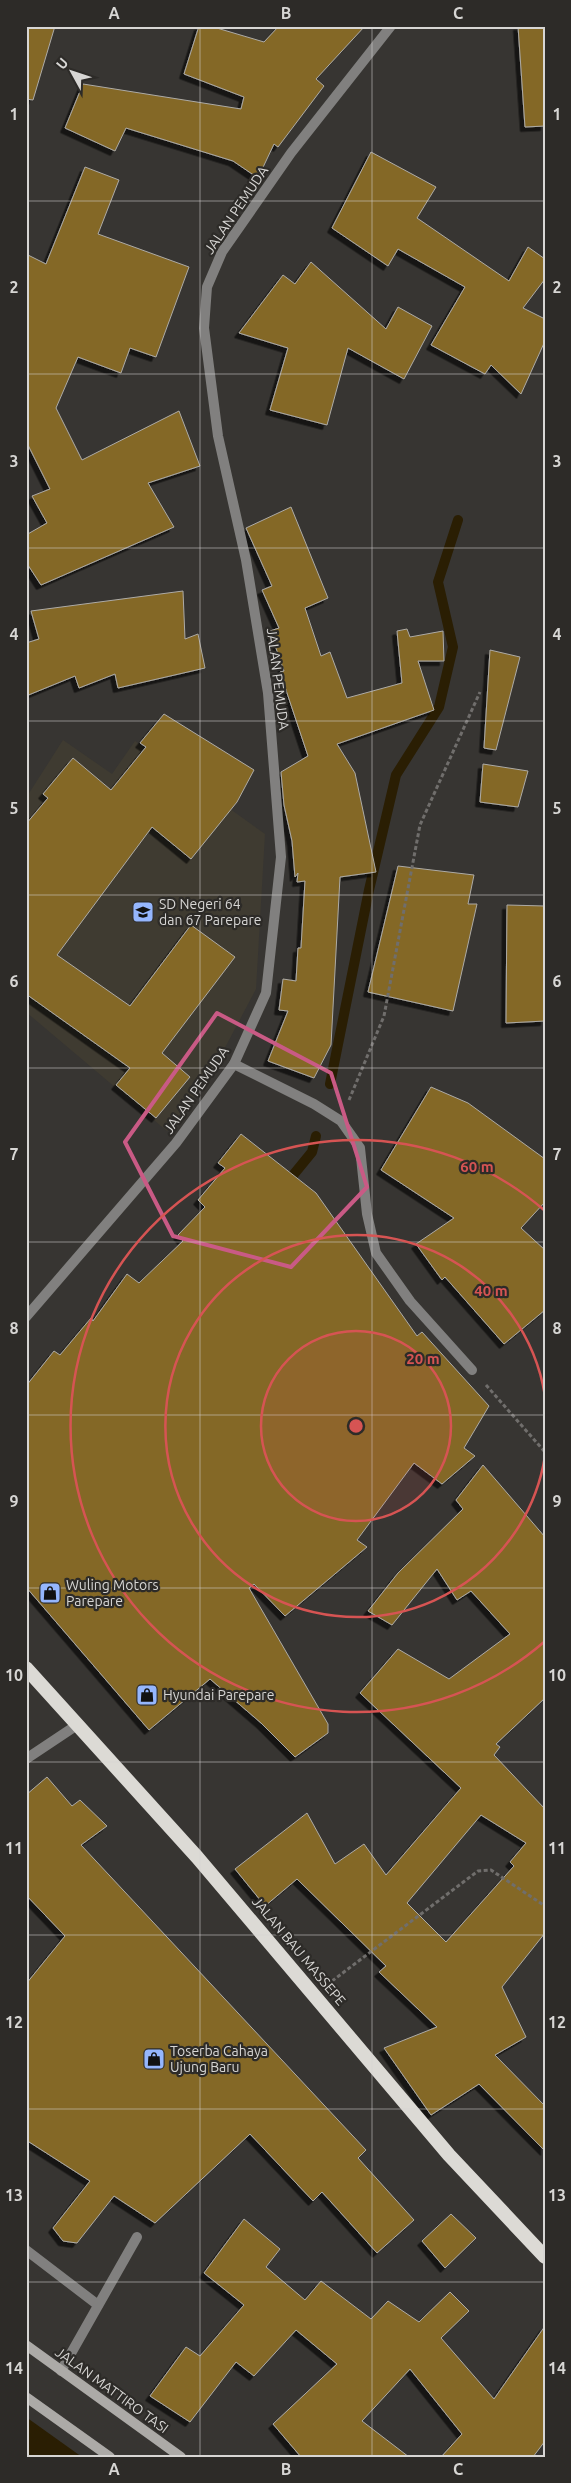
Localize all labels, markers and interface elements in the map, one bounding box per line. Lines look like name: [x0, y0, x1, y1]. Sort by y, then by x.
text: A: [108, 4, 120, 22]
text: B: [281, 4, 291, 22]
text: C: [453, 4, 463, 22]
north arrow: [48, 48, 98, 98]
text: U: [53, 55, 71, 73]
text: 1: [9, 105, 19, 123]
text: 1: [552, 105, 562, 123]
street label: JALAN PEMUDA: [201, 163, 271, 257]
text: 2: [9, 278, 19, 296]
text: 2: [552, 278, 562, 296]
text: 3: [9, 452, 19, 470]
text: 3: [552, 452, 562, 470]
text: 4: [9, 625, 19, 643]
text: 4: [552, 625, 562, 643]
street label: JALAN PEMUDA: [264, 627, 292, 731]
text: 5: [9, 799, 19, 817]
text: 5: [552, 799, 562, 817]
place label: SD Negeri 64 dan 67 Parepare: [159, 896, 261, 928]
school or university icon: SD Negeri 64 dan 67 Parepare: [131, 900, 155, 924]
text: 6: [9, 972, 19, 990]
text: 6: [552, 972, 562, 990]
street label: JALAN PEMUDA: [160, 1043, 232, 1137]
text: 7: [9, 1145, 19, 1163]
text: 7: [552, 1145, 562, 1163]
text: 60 m: [460, 1158, 494, 1175]
text: 40 m: [474, 1282, 508, 1299]
text: 8: [9, 1319, 19, 1337]
text: 8: [552, 1319, 562, 1337]
text: 20 m: [406, 1350, 440, 1367]
centre of rings: [347, 1417, 365, 1435]
text: 9: [9, 1492, 19, 1510]
text: 9: [552, 1492, 562, 1510]
place label: Wuling Motors Parepare: [66, 1577, 159, 1609]
shop icon: Wuling Motors Parepare: [38, 1581, 62, 1605]
text: 10: [5, 1666, 23, 1684]
text: 10: [548, 1666, 566, 1684]
shop icon: Hyundai Parepare: [135, 1683, 159, 1707]
place label: Hyundai Parepare: [163, 1687, 274, 1703]
text: 11: [5, 1839, 23, 1857]
text: 11: [548, 1839, 566, 1857]
street label: JALAN BAU MASSEPE: [249, 1893, 349, 2009]
text: 12: [5, 2013, 23, 2031]
text: 12: [548, 2013, 566, 2031]
place label: Toserba Cahaya Ujung Baru: [170, 2043, 268, 2075]
shop icon: Toserba Cahaya Ujung Baru: [142, 2047, 166, 2071]
text: 13: [5, 2186, 23, 2204]
text: 13: [548, 2186, 566, 2204]
street label: JALAN MATTIRO TASI: [52, 2344, 172, 2436]
text: 14: [5, 2359, 23, 2377]
text: 14: [548, 2359, 566, 2377]
text: A: [108, 2460, 120, 2478]
text: B: [281, 2460, 291, 2478]
text: C: [453, 2460, 463, 2478]

